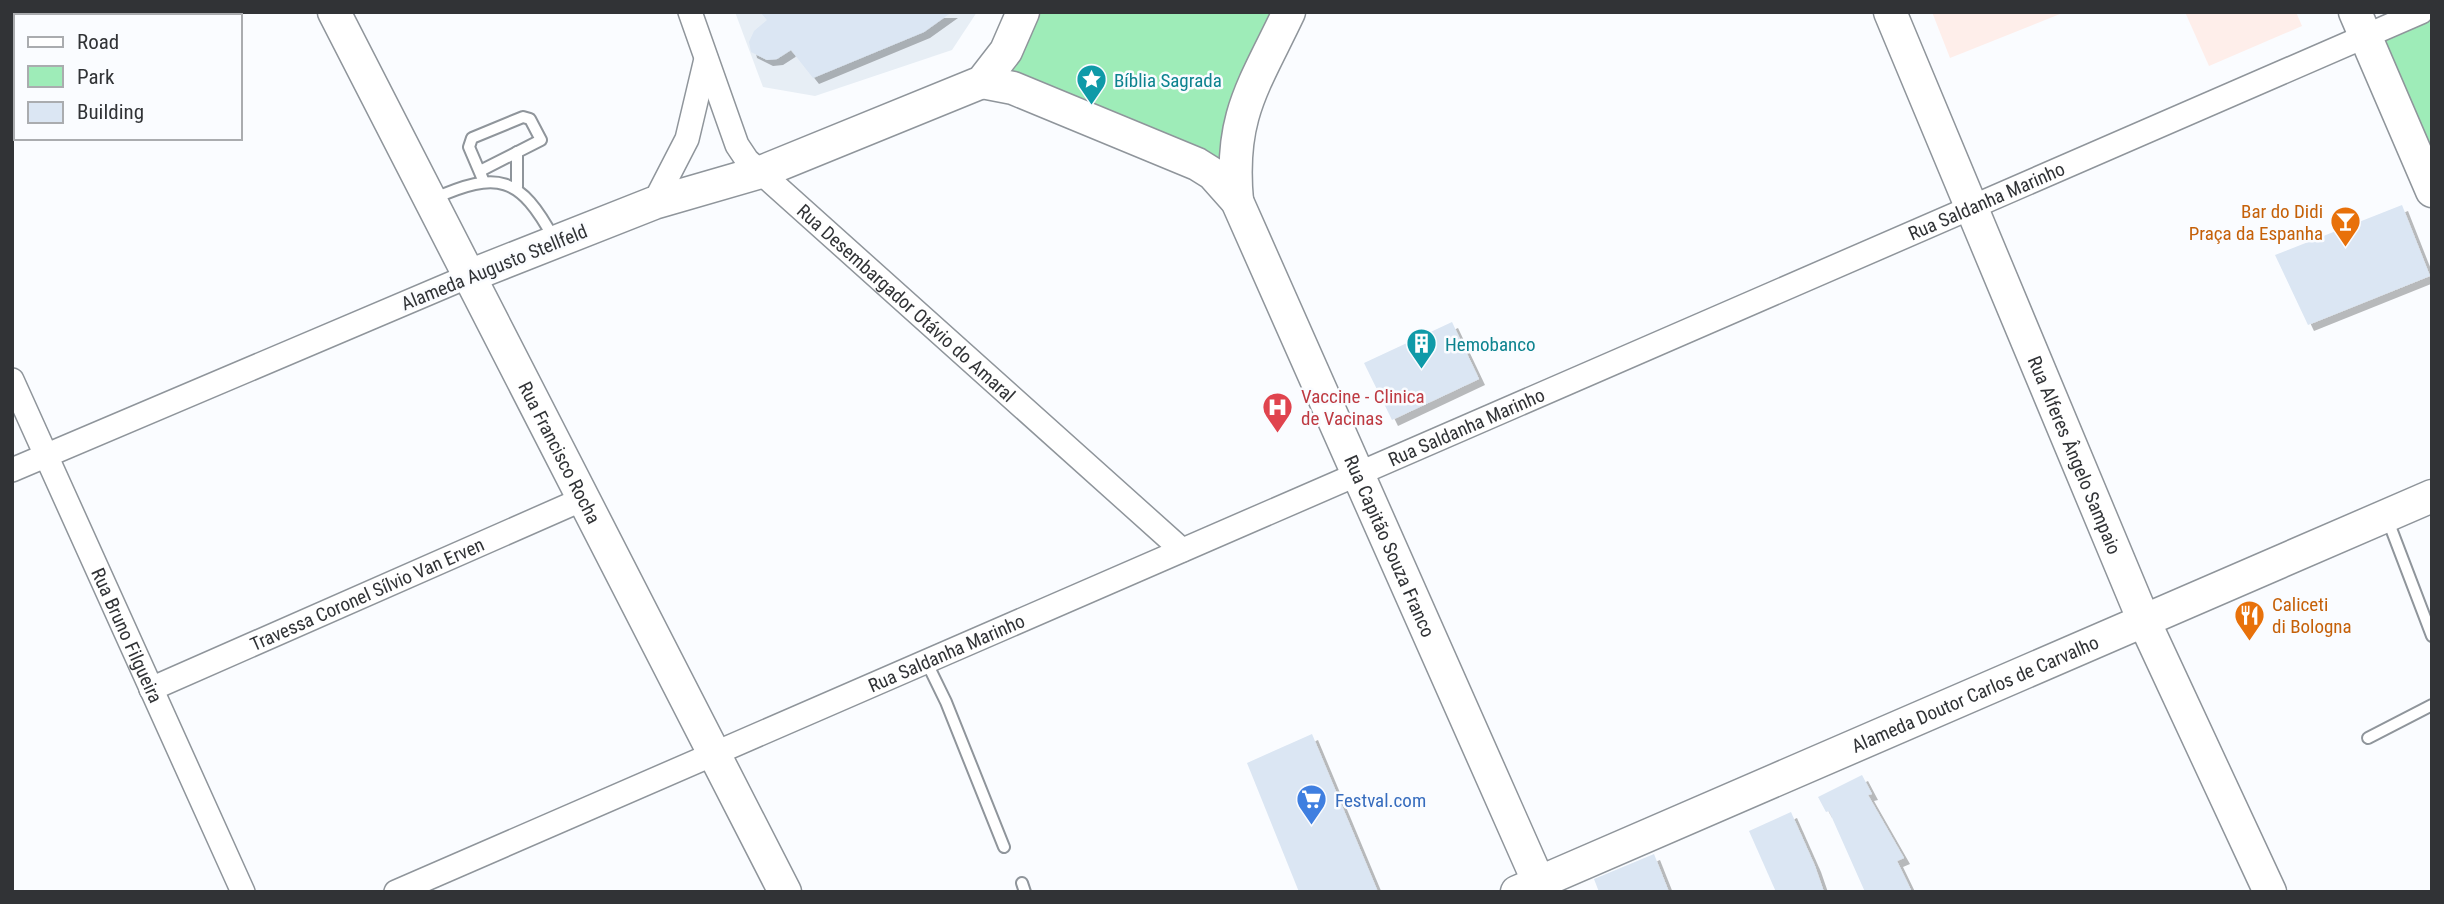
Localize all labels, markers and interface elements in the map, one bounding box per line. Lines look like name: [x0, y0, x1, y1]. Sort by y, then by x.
legend: [14, 14, 242, 140]
text: Road: [77, 30, 119, 54]
place icon: Bíblia Sagrada: [1074, 63, 1108, 107]
text: Park: [77, 65, 115, 89]
place label: Bíblia Sagrada: [1114, 69, 1222, 92]
text: Building: [77, 100, 144, 124]
street label: Rua Saldanha Marinho: [1905, 157, 2068, 245]
street label: Rua Desembargador Otávio do Amaral: [792, 199, 1020, 407]
place label: Bar do Didi Praça da Espanha: [2189, 200, 2323, 245]
bar icon: Bar do Didi Praça da Espanha: [2329, 205, 2363, 249]
street label: Alameda Augusto Stellfeld: [398, 220, 591, 315]
building icon: Hemobanco: [1405, 327, 1439, 371]
place label: Hemobanco: [1445, 333, 1536, 356]
street label: Rua Alferes Ângelo Sampaio: [2023, 353, 2126, 558]
street label: Rua Francisco Rocha: [513, 378, 605, 528]
street label: Rua Saldanha Marinho: [1385, 383, 1548, 471]
place label: Vaccine - Clinica de Vacinas: [1301, 385, 1425, 430]
hospital icon: Vaccine - Clinica de Vacinas: [1261, 390, 1295, 434]
street label: Rua Capitão Souza Franco: [1339, 452, 1440, 641]
street label: Travessa Coronel Sílvio Van Erven: [247, 533, 488, 656]
street label: Rua Bruno Filgueira: [86, 564, 167, 706]
place label: Caliceti di Bologna: [2272, 593, 2352, 638]
restaurant icon: Caliceti di Bologna: [2232, 598, 2266, 642]
street label: Rua Saldanha Marinho: [865, 609, 1028, 697]
street label: Alameda Doutor Carlos de Carvalho: [1848, 631, 2102, 758]
supermarket icon: Festval.com: [1295, 783, 1329, 827]
place label: Festval.com: [1335, 789, 1426, 812]

